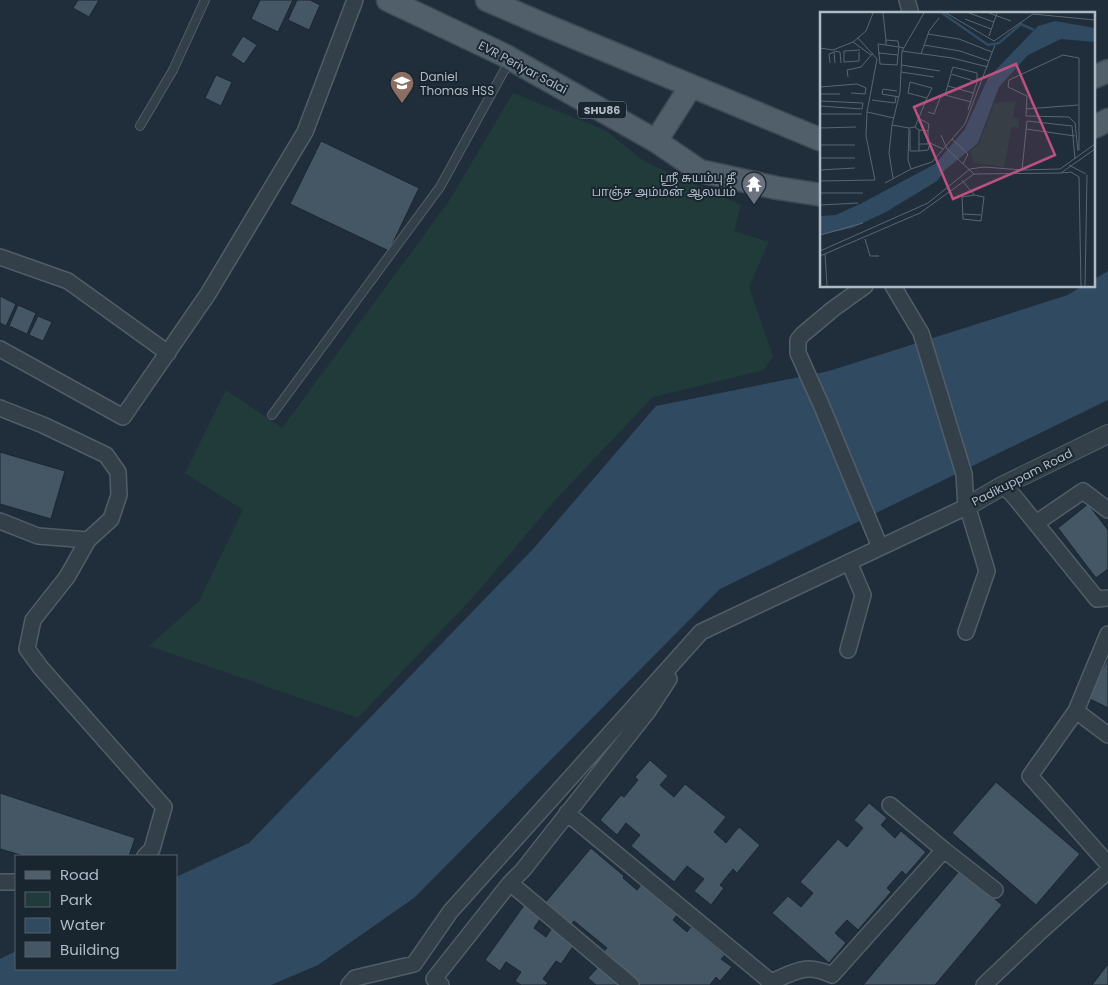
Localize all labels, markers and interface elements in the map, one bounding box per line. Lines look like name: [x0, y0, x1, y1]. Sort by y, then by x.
inset map: [820, 12, 1096, 288]
street label: EVR Periyar Salai: [476, 36, 570, 98]
place label: Daniel Thomas HSS: [420, 68, 494, 99]
school or university icon: Daniel Thomas HSS: [389, 70, 415, 104]
road number: SHU86: [578, 102, 626, 118]
place label: ஶ்ரீ சுயம்பு தீ பாஞ்ச அம்மன் ஆலயம்: [592, 169, 736, 200]
temple icon: ஶ்ரீ சுயம்பு தீ பாஞ்ச அம்மன் ஆலயம்: [741, 171, 767, 205]
street label: Padikuppam Road: [969, 444, 1075, 510]
legend: [15, 855, 178, 970]
text: Road: [60, 864, 99, 885]
text: Park: [60, 889, 92, 910]
text: Water: [60, 914, 106, 935]
text: Building: [60, 939, 120, 960]

